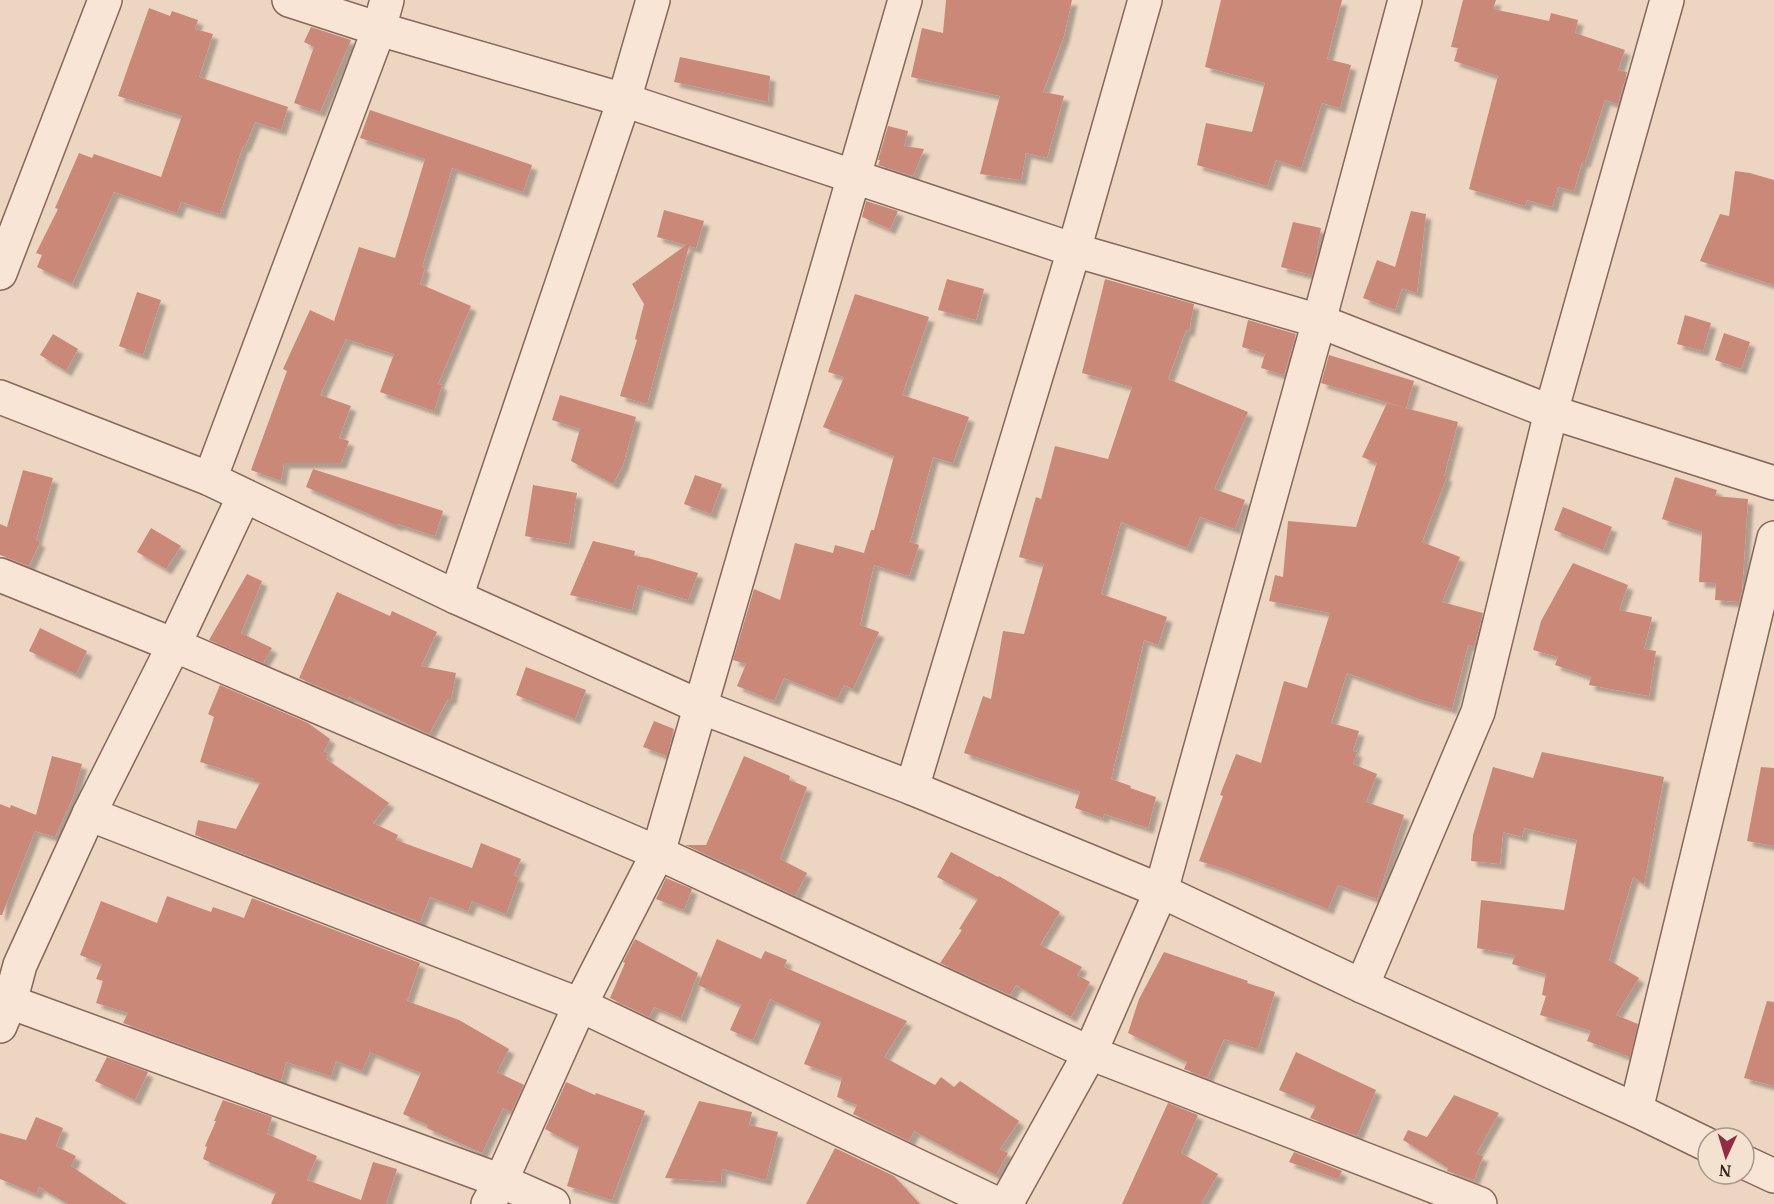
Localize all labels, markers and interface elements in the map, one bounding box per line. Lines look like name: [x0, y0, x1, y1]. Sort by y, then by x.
north arrow: [1696, 1126, 1756, 1186]
text: N: [1718, 1160, 1732, 1182]

